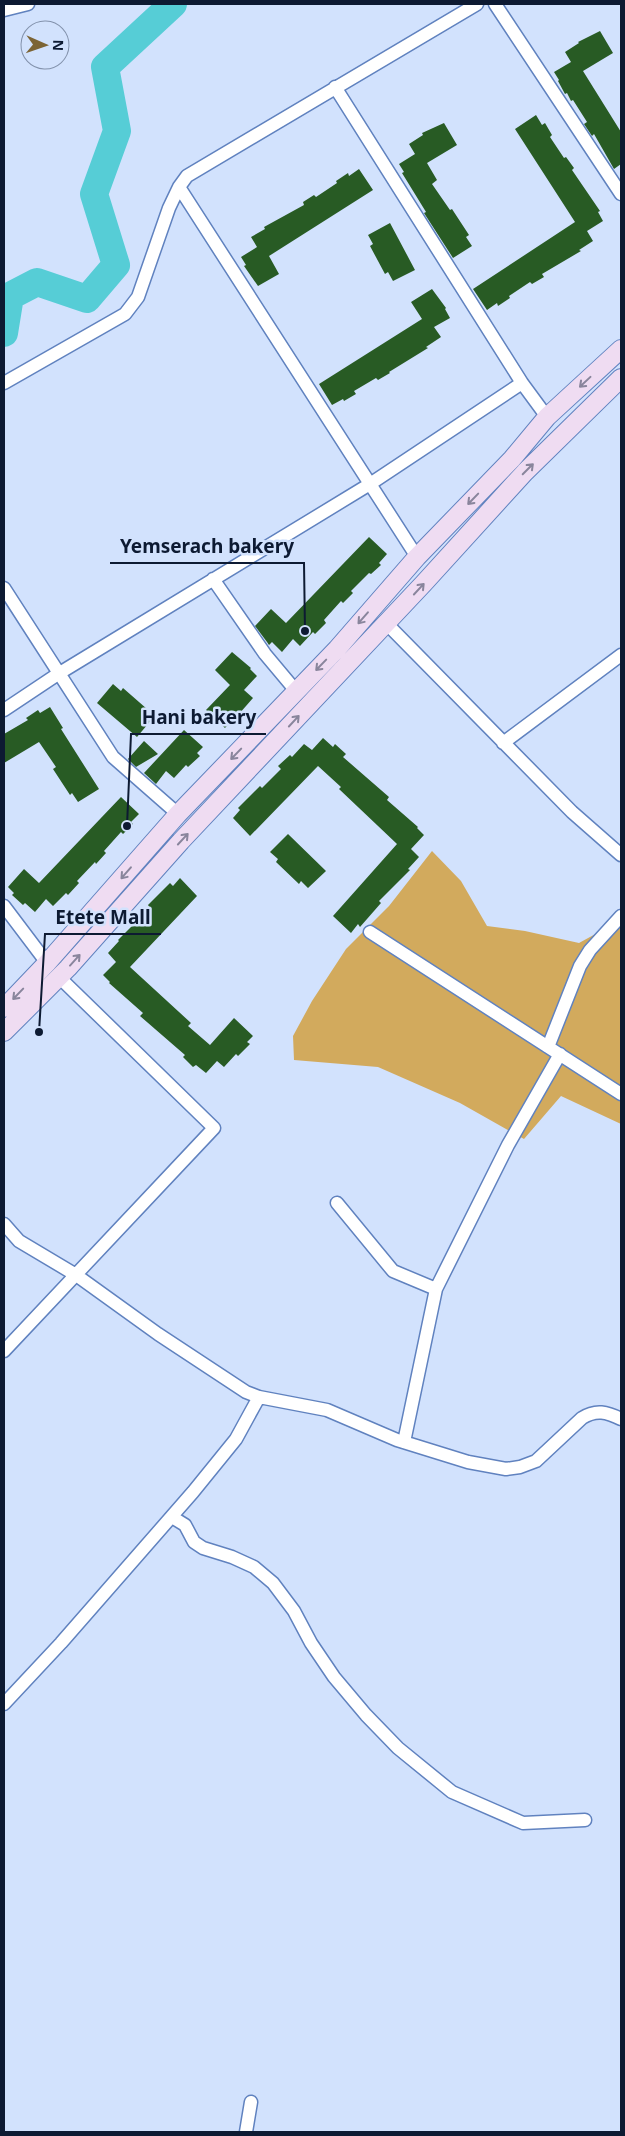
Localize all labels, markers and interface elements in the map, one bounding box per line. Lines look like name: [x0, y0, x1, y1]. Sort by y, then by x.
north arrow: [20, 20, 70, 70]
text: N: [49, 39, 68, 51]
one-way arrow: [579, 376, 592, 388]
one-way arrow: [522, 463, 534, 475]
one-way arrow: [467, 493, 479, 505]
callout: Yemserach bakery: [110, 529, 304, 563]
text: Yemserach bakery: [120, 533, 294, 559]
one-way arrow: [413, 583, 425, 595]
one-way arrow: [357, 612, 369, 625]
one-way arrow: [315, 658, 327, 671]
callout: Hani bakery: [131, 700, 266, 734]
text: Hani bakery: [142, 704, 257, 730]
one-way arrow: [288, 714, 300, 727]
one-way arrow: [230, 747, 242, 760]
one-way arrow: [177, 832, 189, 845]
one-way arrow: [120, 867, 132, 880]
callout: Etete Mall: [45, 900, 161, 934]
text: Etete Mall: [55, 904, 151, 930]
one-way arrow: [69, 954, 81, 967]
one-way arrow: [12, 988, 24, 1001]

